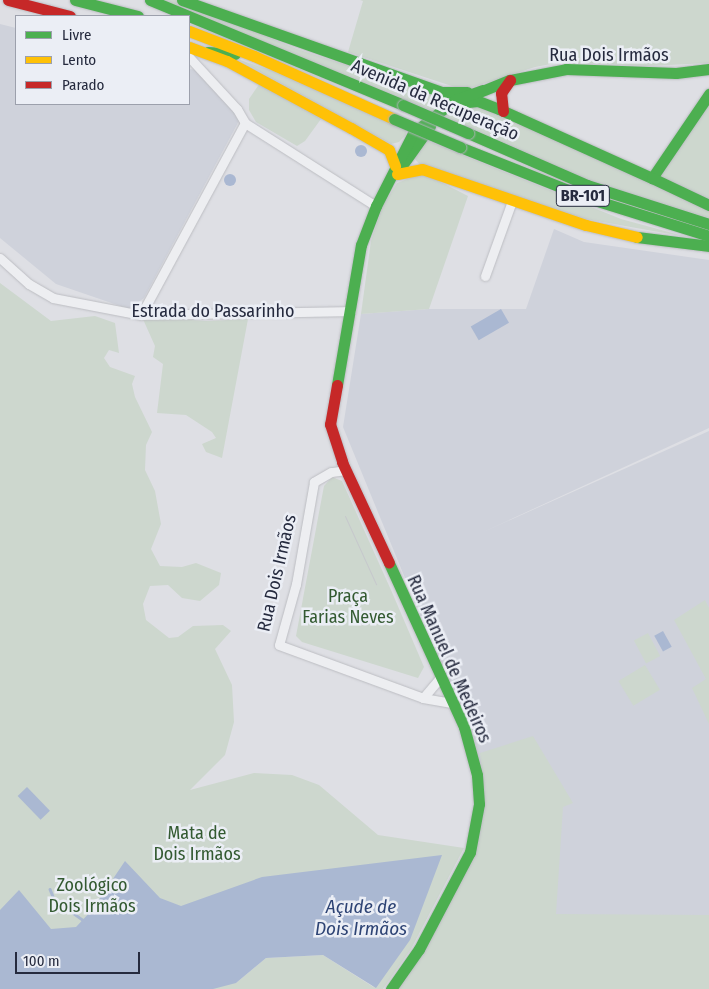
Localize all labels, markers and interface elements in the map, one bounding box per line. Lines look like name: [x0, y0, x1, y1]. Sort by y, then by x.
legend: [15, 15, 190, 105]
text: Livre: [62, 26, 91, 44]
street label: Rua Dois Irmãos: [549, 44, 669, 66]
text: Lento: [62, 51, 96, 69]
street label: Avenida da Recuperação: [348, 55, 522, 145]
text: Parado: [62, 76, 104, 94]
road number: BR-101: [556, 182, 610, 210]
street label: Estrada do Passarinho: [132, 300, 294, 322]
street label: Rua Dois Irmãos: [253, 512, 301, 634]
street label: Rua Manuel de Medeiros: [402, 572, 496, 746]
park label: Praça Farias Neves: [302, 586, 394, 628]
park label: Mata de Dois Irmãos: [153, 823, 241, 866]
park label: Zoológico Dois Irmãos: [48, 875, 136, 918]
water label: Açude de Dois Irmãos: [315, 896, 407, 940]
scale bar: [18, 942, 142, 974]
text: 100 m: [23, 952, 60, 970]

